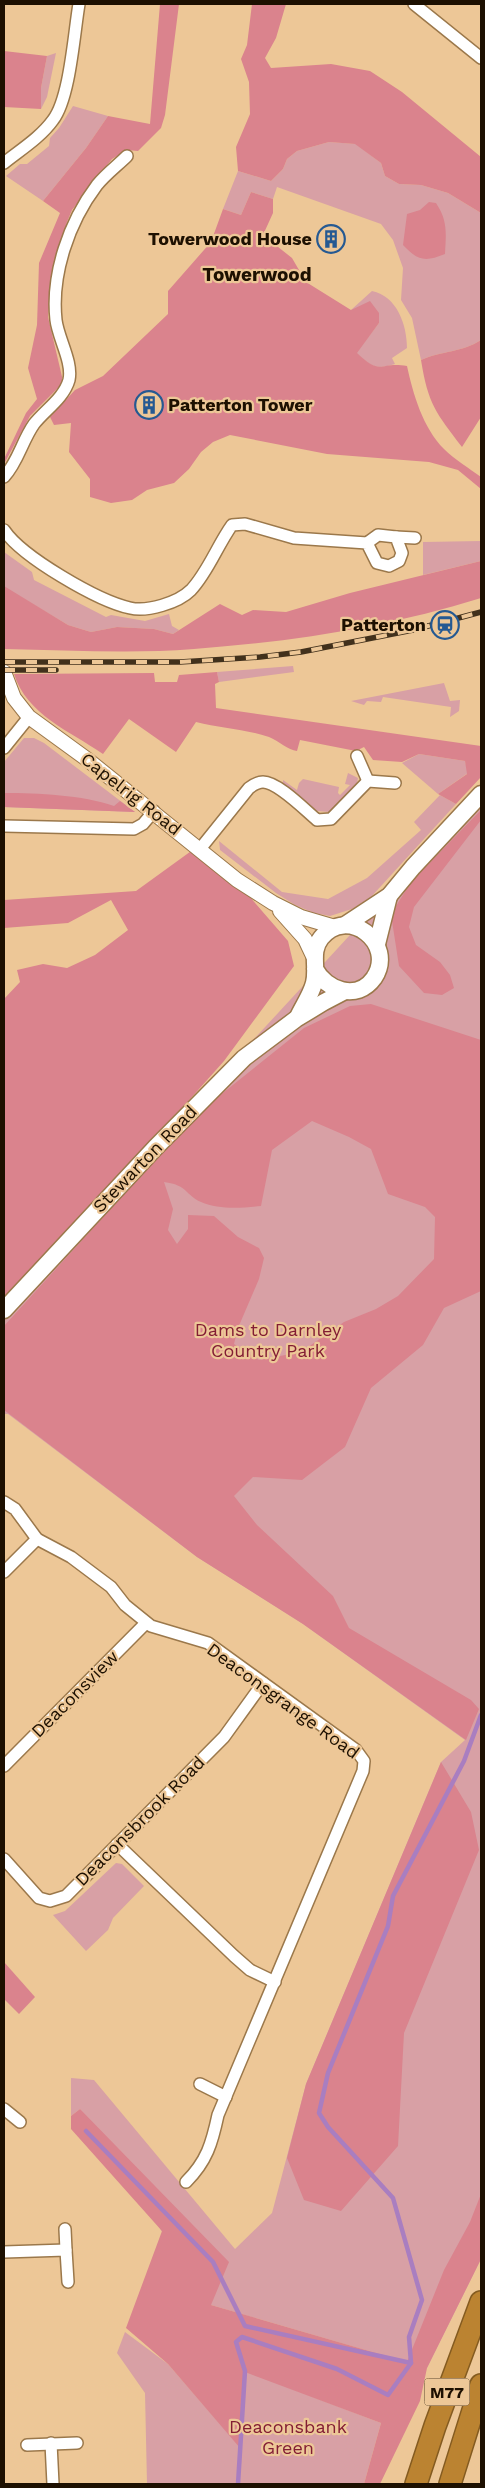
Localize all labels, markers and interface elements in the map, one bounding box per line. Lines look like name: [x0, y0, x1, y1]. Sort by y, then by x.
building icon: Towerwood House: [316, 224, 346, 254]
place label: Towerwood House: [148, 228, 312, 249]
district label: Towerwood: [202, 263, 312, 286]
building icon: Patterton Tower: [134, 390, 164, 420]
place label: Patterton Tower: [168, 394, 313, 415]
station icon: Patterton: [430, 610, 460, 640]
place label: Patterton: [341, 614, 426, 635]
street label: Capelrig Road: [77, 748, 186, 839]
street label: Stewarton Road: [88, 1101, 201, 1217]
park label: Dams to Darnley Country Park: [195, 1319, 342, 1361]
street label: Deaconsgrange Road: [203, 1638, 364, 1763]
street label: Deaconsview: [27, 1646, 122, 1741]
street label: Deaconsbrook Road: [70, 1751, 209, 1890]
road number: M77: [424, 2378, 470, 2406]
park label: Deaconsbank Green: [229, 2416, 347, 2458]

